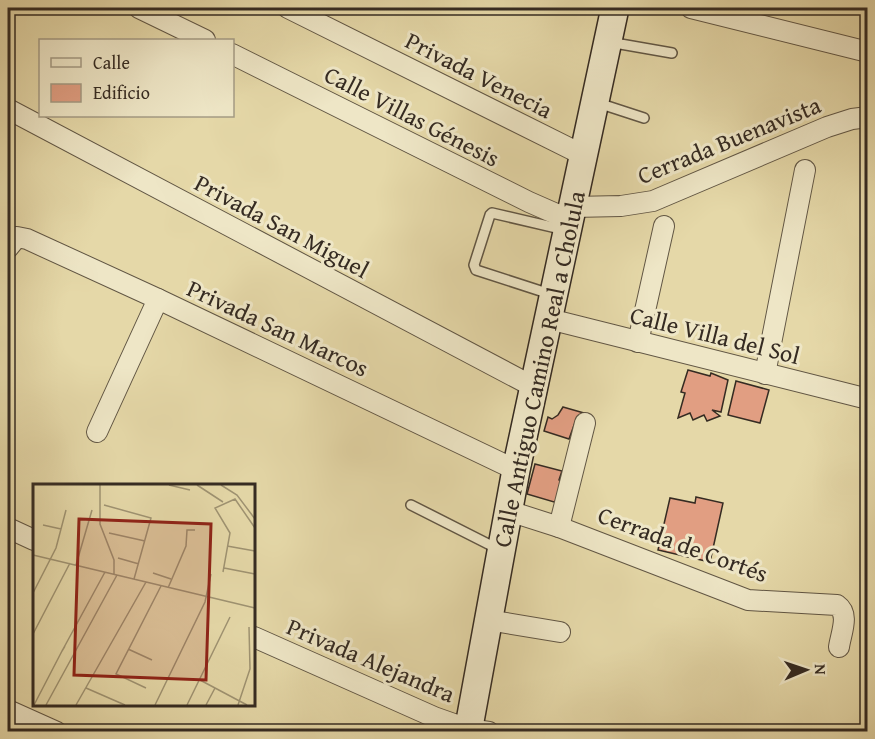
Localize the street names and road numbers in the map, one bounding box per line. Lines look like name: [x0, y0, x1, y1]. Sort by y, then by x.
street label: Privada Venecia: [399, 23, 559, 127]
street label: Calle Villas Génesis: [318, 57, 506, 175]
street label: Cerrada Buenavista: [632, 87, 827, 193]
street label: Privada San Miguel: [189, 165, 376, 287]
street label: Calle Antiguo Camino Real a Cholula: [484, 187, 594, 550]
street label: Privada San Marcos: [182, 271, 374, 385]
street label: Calle Villa del Sol: [626, 297, 804, 373]
street label: Cerrada de Cortés: [593, 497, 773, 591]
street label: Privada Alejandra: [282, 609, 461, 711]

